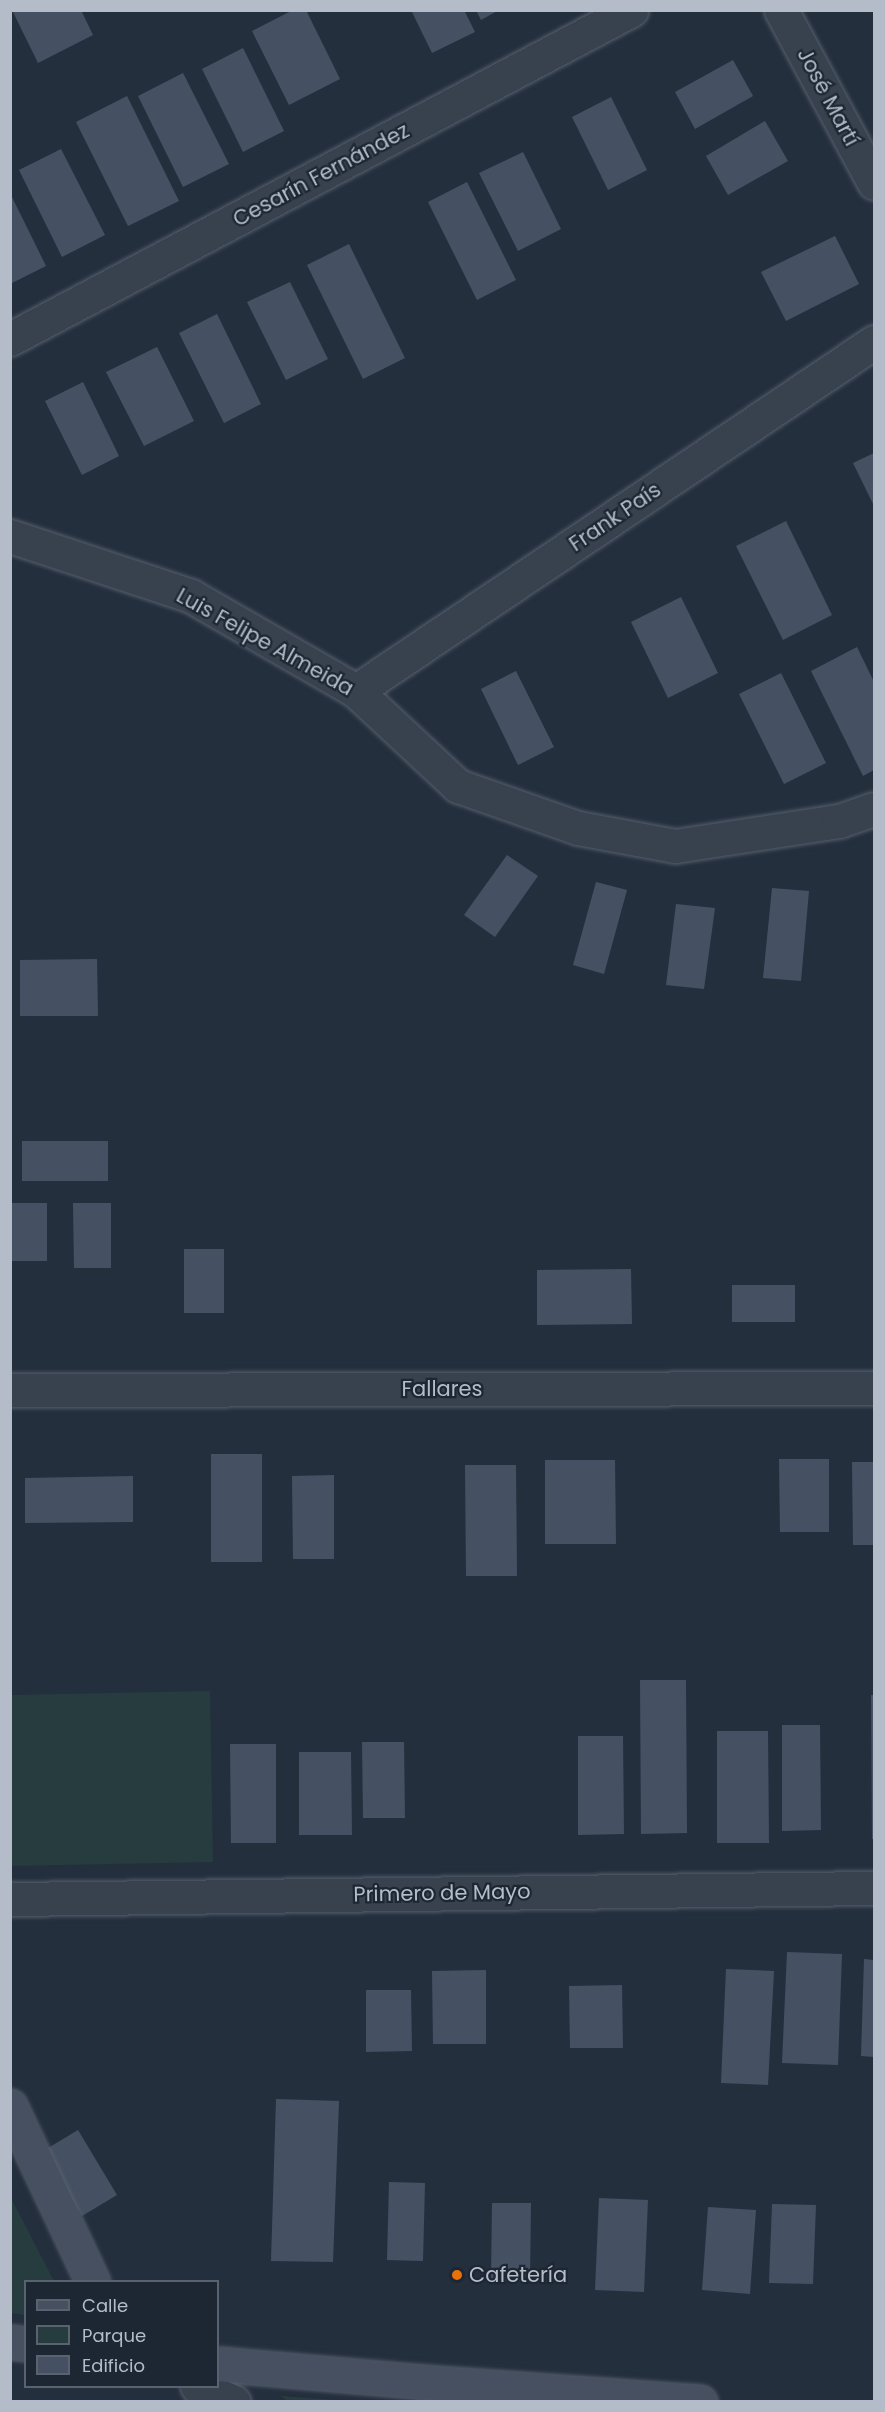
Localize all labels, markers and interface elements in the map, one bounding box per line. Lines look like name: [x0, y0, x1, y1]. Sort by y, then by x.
street label: José Martí: [792, 44, 864, 150]
street label: Cesarín Fernández: [229, 118, 413, 232]
street label: Frank País: [564, 477, 666, 557]
street label: Luis Felipe Almeida: [172, 583, 358, 701]
street label: Fallares: [401, 1376, 483, 1402]
street label: Primero de Mayo: [353, 1879, 531, 1907]
place label: Cafetería: [469, 2262, 567, 2288]
marker: Cafetería: [450, 2268, 464, 2282]
legend: [24, 2280, 219, 2388]
text: Calle: [82, 2293, 128, 2318]
text: Parque: [82, 2323, 146, 2348]
text: Edificio: [82, 2353, 145, 2378]

